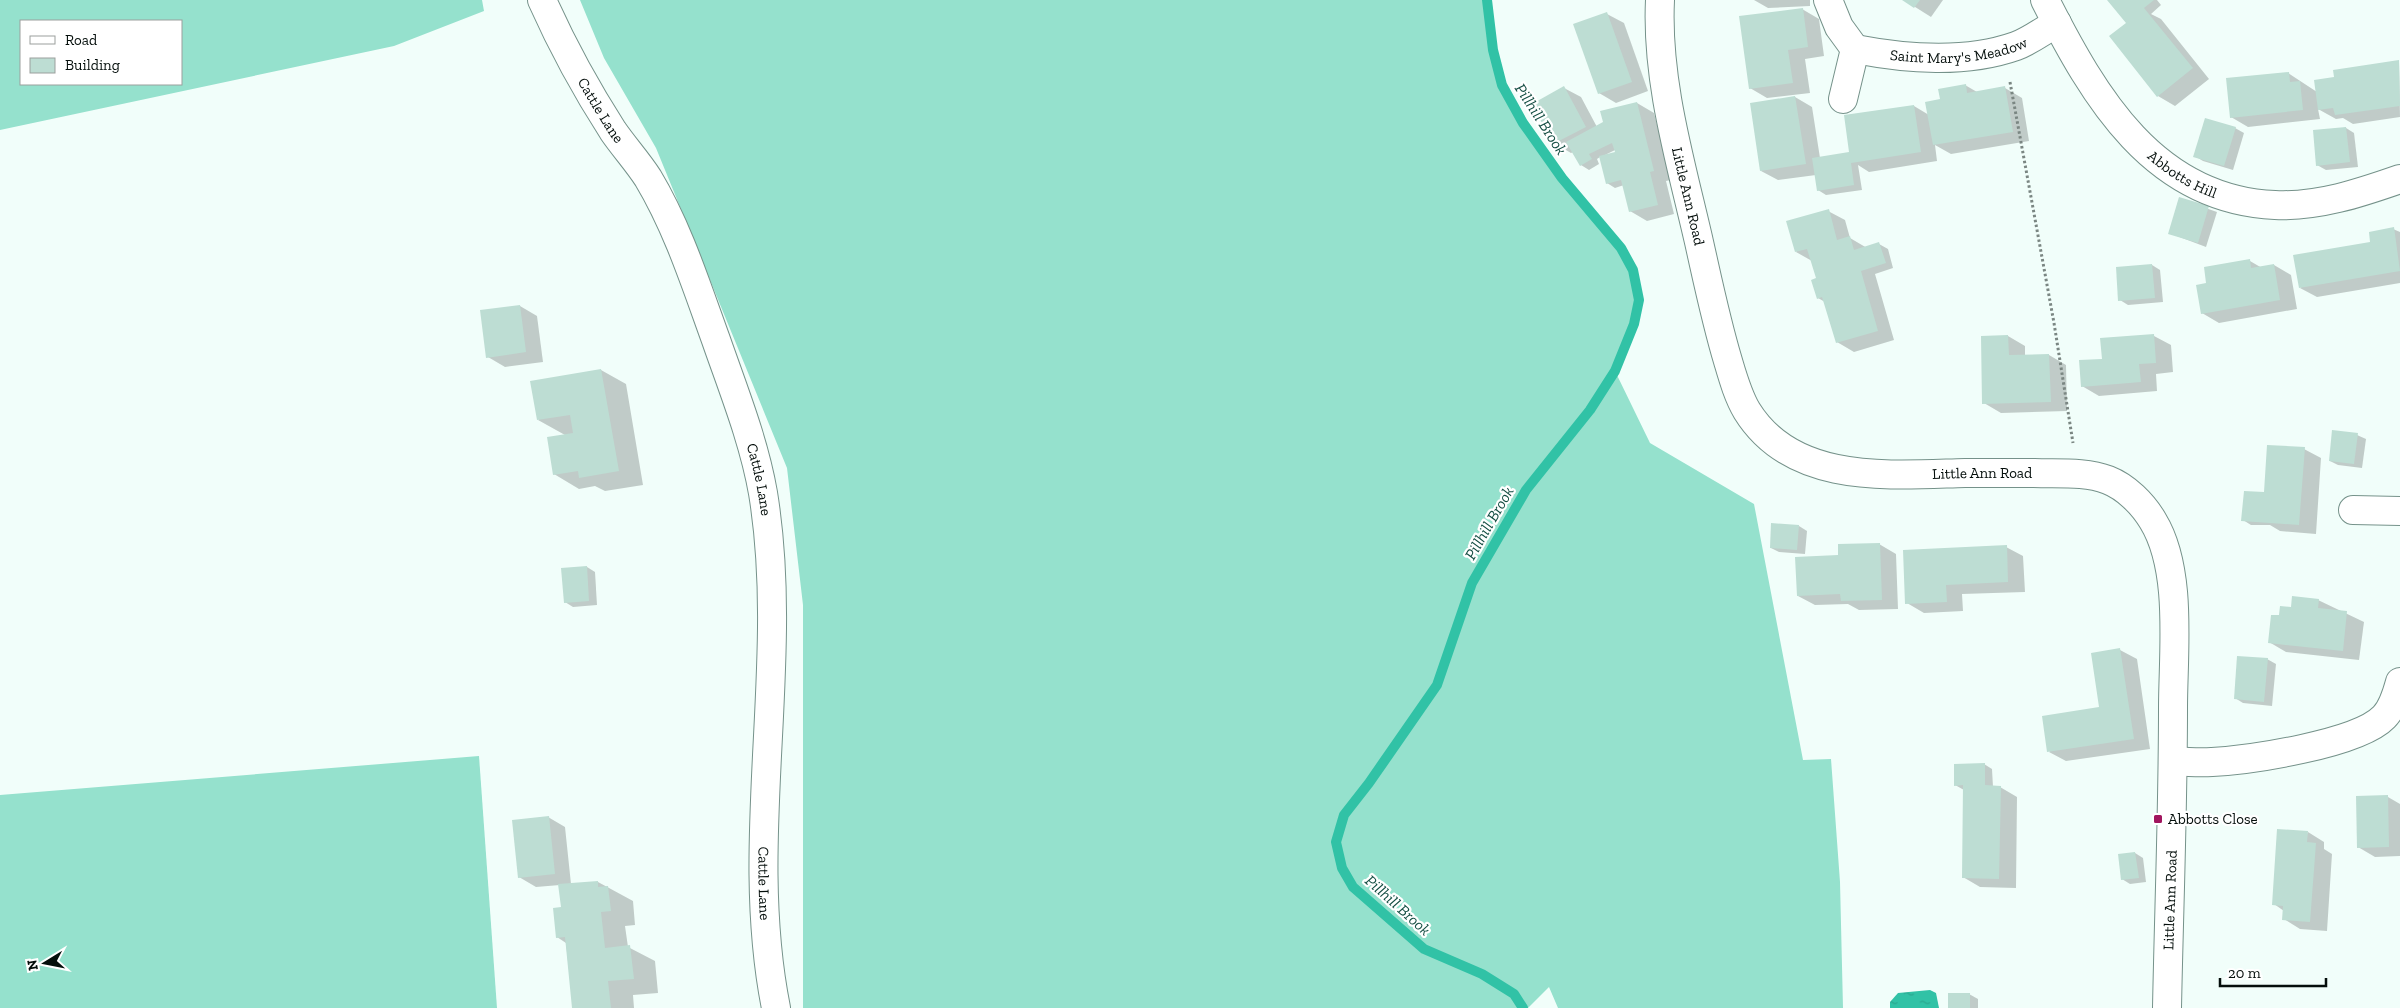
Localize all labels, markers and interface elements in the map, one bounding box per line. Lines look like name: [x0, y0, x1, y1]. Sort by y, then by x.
legend: [20, 20, 182, 85]
text: Road: [65, 31, 98, 49]
street label: Saint Mary's Meadow: [1889, 33, 2031, 67]
text: Building: [65, 56, 120, 74]
street label: Cattle Lane: [574, 74, 628, 147]
water label: Pillhill Brook: [1511, 80, 1571, 158]
street label: Little Ann Road: [1668, 146, 1709, 248]
street label: Abbotts Hill: [2144, 147, 2219, 202]
street label: Cattle Lane: [743, 441, 775, 517]
street label: Little Ann Road: [1932, 464, 2033, 483]
water label: Pillhill Brook: [1460, 483, 1518, 563]
place label: Abbotts Close: [2168, 810, 2258, 828]
marker: Abbotts Close: [2152, 813, 2164, 825]
street label: Cattle Lane: [754, 846, 774, 921]
street label: Little Ann Road: [2159, 849, 2181, 950]
water label: Pillhill Brook: [1361, 871, 1435, 939]
north arrow: [20, 938, 70, 988]
scale bar: [2220, 956, 2326, 988]
text: N: [23, 958, 42, 972]
text: 20 m: [2228, 964, 2261, 982]

